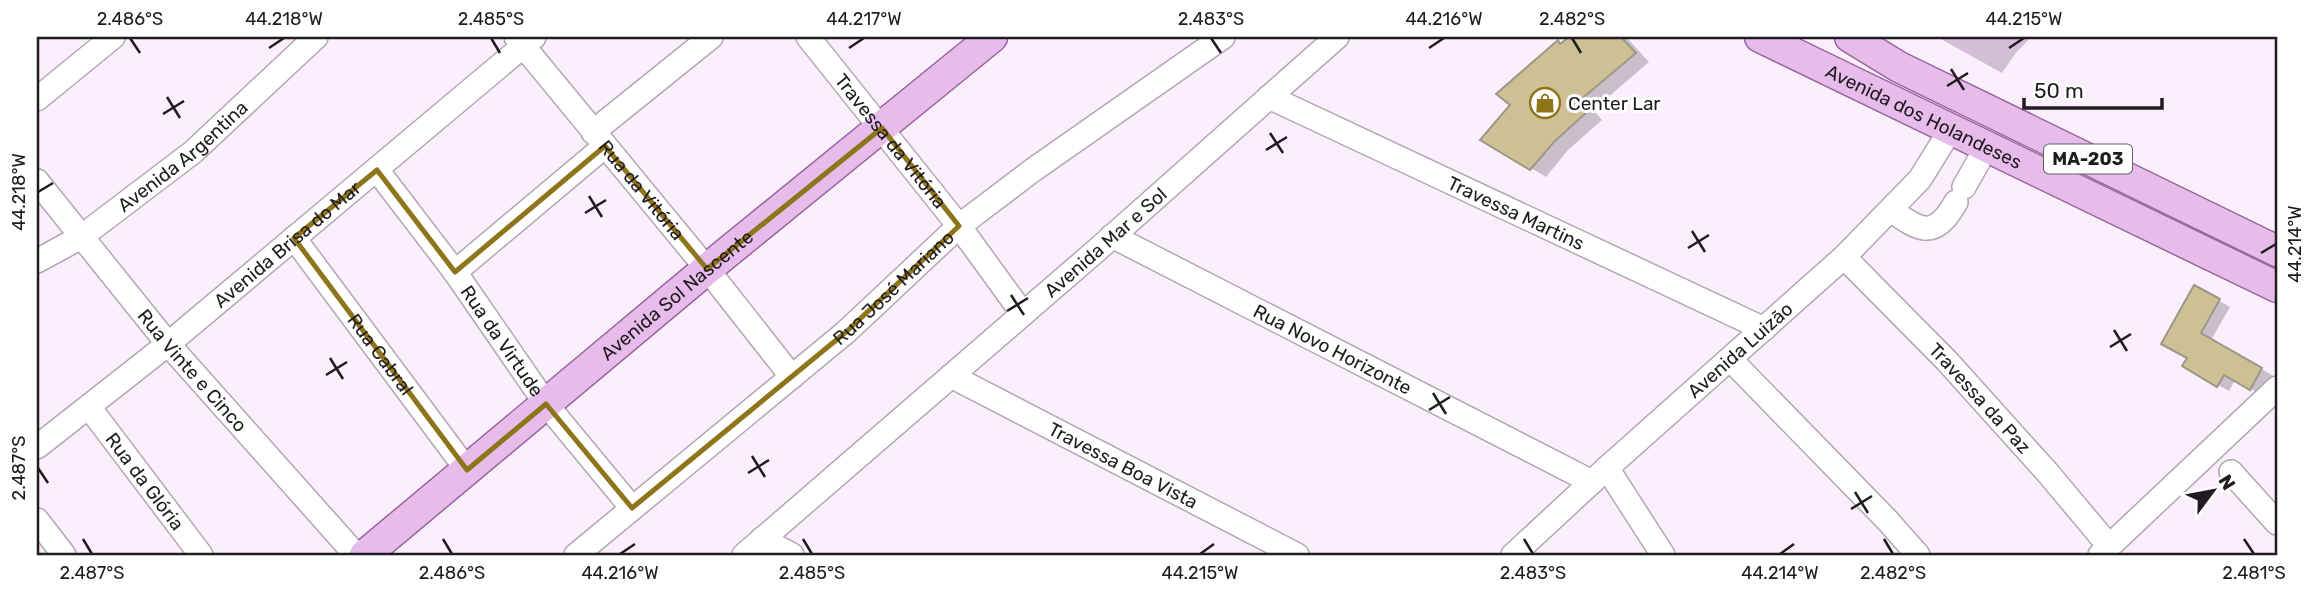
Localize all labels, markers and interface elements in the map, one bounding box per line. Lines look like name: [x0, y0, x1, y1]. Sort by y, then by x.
text: 2.486°S: [97, 8, 163, 30]
text: 44.218°W: [245, 8, 323, 30]
text: 2.485°S: [458, 8, 524, 30]
text: 44.217°W: [826, 8, 902, 30]
text: 2.483°S: [1178, 8, 1244, 30]
text: 44.216°W: [1405, 8, 1483, 30]
text: 2.482°S: [1539, 8, 1605, 30]
text: 44.215°W: [1986, 8, 2062, 30]
street label: Avenida dos Holandeses: [1822, 59, 2026, 173]
scale bar: [2024, 66, 2162, 110]
street label: Travessa da Vitória: [830, 69, 952, 213]
text: 50 m: [2034, 78, 2084, 103]
shop icon: Center Lar: [1528, 86, 1562, 120]
place label: Center Lar: [1568, 92, 1661, 115]
street label: Avenida Argentina: [113, 96, 252, 217]
street label: Rua da Vitória: [594, 135, 690, 245]
road number: MA-203: [2044, 144, 2132, 174]
text: 44.218°W: [8, 153, 30, 231]
street label: Travessa Martins: [1444, 171, 1588, 255]
street label: Avenida Brisa do Mar: [209, 176, 366, 312]
street label: Avenida Mar e Sol: [1039, 182, 1171, 302]
text: 44.214°W: [2284, 205, 2306, 283]
street label: Avenida Sol Nascente: [596, 225, 758, 365]
street label: Rua José Mariano: [828, 225, 959, 350]
street label: Rua da Virtude: [456, 281, 549, 401]
street label: Avenida Luizão: [1683, 297, 1797, 403]
street label: Rua Novo Horizonte: [1250, 299, 1416, 399]
street label: Rua Vinte e Cinco: [133, 304, 252, 436]
street label: Rua Cabral: [343, 309, 419, 399]
street label: Travessa da Paz: [1924, 338, 2036, 458]
street label: Travessa Boa Vista: [1045, 417, 1202, 513]
street label: Rua da Glória: [101, 428, 189, 534]
text: 2.487°S: [8, 436, 30, 500]
north arrow: [2178, 456, 2248, 526]
text: N: [2214, 470, 2240, 494]
text: 2.487°S: [60, 562, 124, 584]
text: 2.486°S: [419, 562, 485, 584]
text: 44.216°W: [581, 562, 659, 584]
text: 2.485°S: [779, 562, 845, 584]
text: 44.215°W: [1162, 562, 1238, 584]
text: 2.483°S: [1500, 562, 1566, 584]
text: 44.214°W: [1741, 562, 1819, 584]
text: 2.482°S: [1860, 562, 1926, 584]
text: 2.481°S: [2222, 562, 2286, 584]

